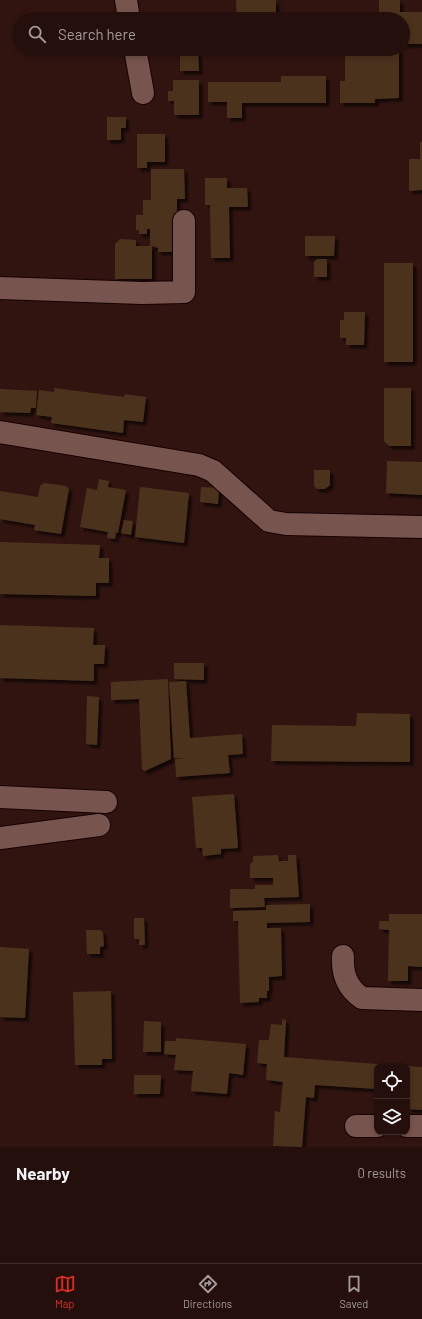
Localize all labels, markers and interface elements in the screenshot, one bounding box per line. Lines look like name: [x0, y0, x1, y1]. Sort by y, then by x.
search box: [12, 12, 410, 56]
icon: search: [26, 23, 48, 45]
text: Search here: [58, 25, 136, 43]
map controls: [374, 1063, 410, 1135]
button: locate: [374, 1063, 410, 1099]
button: layers: [374, 1099, 410, 1135]
text: Nearby: [16, 1163, 70, 1183]
text: 0 results: [357, 1165, 406, 1181]
tab: Map: [54, 1273, 76, 1310]
tab: Directions: [183, 1273, 232, 1310]
tab: Saved: [339, 1273, 368, 1310]

